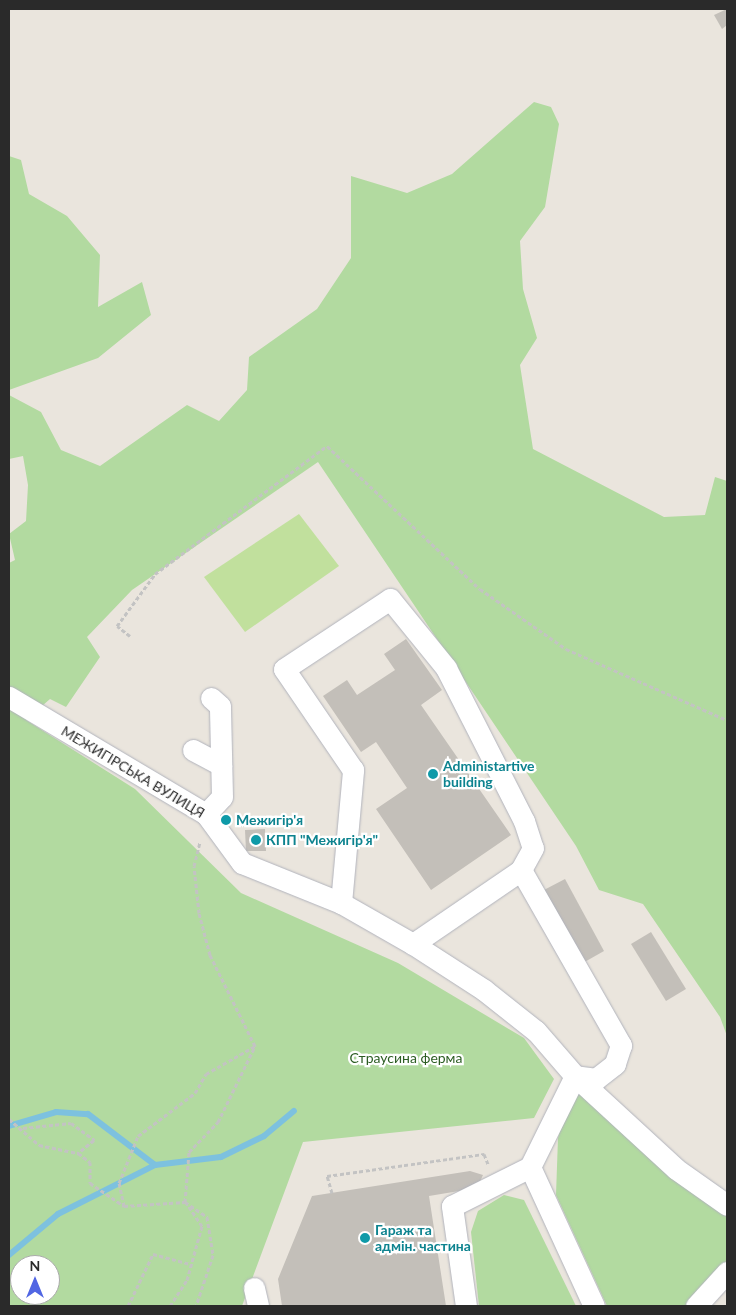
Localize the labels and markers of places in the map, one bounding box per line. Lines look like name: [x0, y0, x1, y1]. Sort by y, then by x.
place label: Administartive building: [443, 758, 535, 790]
marker: Administartive building: [427, 768, 439, 780]
place label: Межигір'я: [236, 812, 303, 828]
marker: Межигір'я: [220, 814, 232, 826]
place label: КПП "Межигір'я": [266, 832, 378, 848]
marker: КПП "Межигір'я": [250, 834, 262, 846]
place label: Гараж та адмін. частина: [375, 1222, 471, 1254]
marker: Гараж та адмін. частина: [359, 1232, 371, 1244]

